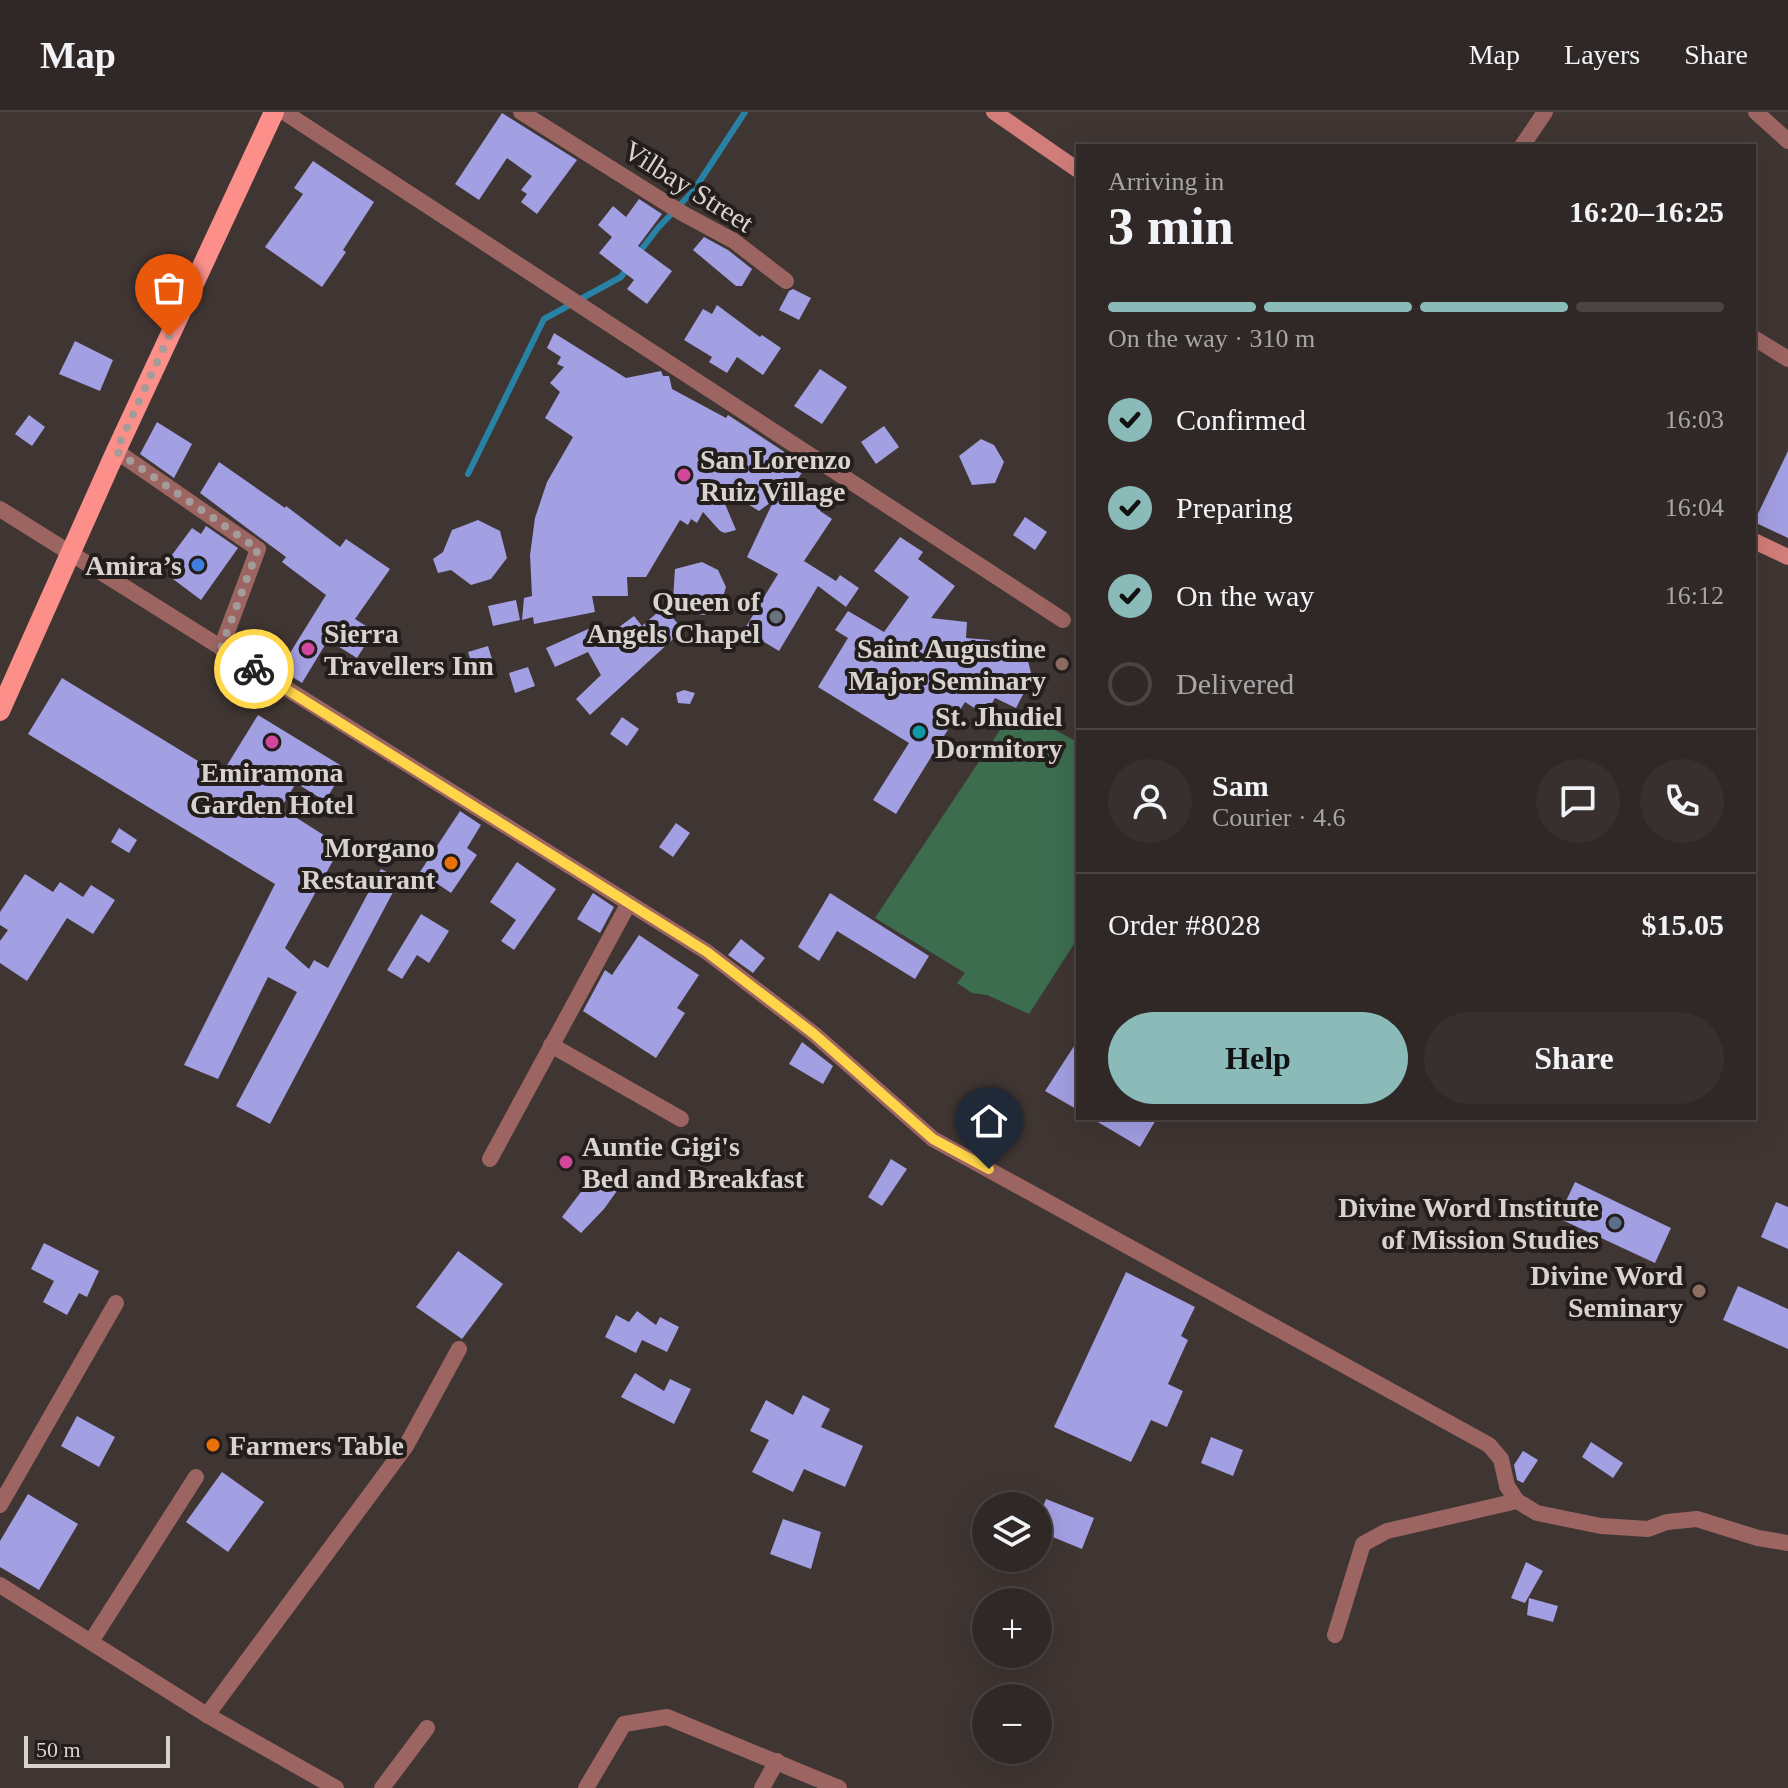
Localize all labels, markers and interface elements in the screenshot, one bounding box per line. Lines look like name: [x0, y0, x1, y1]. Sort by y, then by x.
text: Map: [40, 34, 116, 76]
text: Map: [1469, 39, 1520, 70]
text: Layers: [1564, 39, 1640, 70]
text: Share: [1684, 39, 1748, 70]
street label: Vilbay Street: [618, 134, 759, 239]
text: Arriving in: [1108, 167, 1224, 196]
text: 16:20–16:25: [1569, 195, 1724, 228]
text: 3 min: [1108, 198, 1234, 255]
pin: [135, 254, 203, 336]
icon: bag: [147, 266, 191, 310]
text: On the way · 310 m: [1108, 324, 1315, 353]
icon: check: [1108, 398, 1152, 442]
text: Confirmed: [1176, 403, 1306, 436]
text: 16:03: [1665, 405, 1724, 434]
place label: San Lorenzo Ruiz Village: [700, 444, 851, 507]
marker: San Lorenzo Ruiz Village: [675, 466, 693, 484]
icon: check: [1108, 486, 1152, 530]
text: Preparing: [1176, 491, 1293, 524]
text: 16:04: [1665, 493, 1724, 522]
place label: Amira’s: [85, 550, 182, 581]
marker: Amira’s: [189, 556, 207, 574]
icon: check: [1108, 574, 1152, 618]
text: On the way: [1176, 579, 1314, 612]
text: 16:12: [1665, 581, 1724, 610]
place label: Queen of Angels Chapel: [587, 586, 761, 649]
marker: Queen of Angels Chapel: [767, 608, 785, 626]
place label: Sierra Travellers Inn: [324, 618, 494, 681]
courier: [214, 629, 294, 709]
place label: Saint Augustine Major Seminary: [848, 633, 1046, 696]
marker: Sierra Travellers Inn: [299, 640, 317, 658]
icon: bike: [232, 647, 276, 691]
marker: Saint Augustine Major Seminary: [1053, 655, 1071, 673]
text: Delivered: [1176, 667, 1294, 700]
place label: St. Jhudiel Dormitory: [935, 701, 1063, 764]
marker: St. Jhudiel Dormitory: [910, 723, 928, 741]
marker: Emiramona Garden Hotel: [263, 733, 281, 751]
place label: Emiramona Garden Hotel: [190, 757, 354, 820]
button: person: [1108, 759, 1192, 843]
button: chat: [1536, 759, 1620, 843]
button: phone: [1640, 759, 1724, 843]
text: Sam: [1212, 769, 1269, 802]
text: Courier · 4.6: [1212, 803, 1346, 832]
place label: Morgano Restaurant: [301, 832, 436, 895]
marker: Morgano Restaurant: [442, 854, 460, 872]
text: Order #8028: [1108, 908, 1260, 941]
text: $15.05: [1642, 908, 1724, 941]
button: Help: [1108, 1012, 1408, 1104]
button: Share: [1424, 1012, 1724, 1104]
pin: [955, 1087, 1023, 1169]
icon: home: [967, 1099, 1011, 1143]
place label: Auntie Gigi's Bed and Breakfast: [582, 1131, 805, 1194]
marker: Auntie Gigi's Bed and Breakfast: [557, 1153, 575, 1171]
place label: Divine Word Institute of Mission Studies: [1338, 1192, 1599, 1255]
marker: Divine Word Institute of Mission Studies: [1606, 1214, 1624, 1232]
place label: Divine Word Seminary: [1530, 1260, 1683, 1323]
marker: Divine Word Seminary: [1690, 1282, 1708, 1300]
place label: Farmers Table: [229, 1430, 404, 1461]
marker: Farmers Table: [204, 1436, 222, 1454]
map controls: [972, 1492, 1052, 1764]
button: layers: [972, 1492, 1052, 1572]
button: +: [972, 1588, 1052, 1668]
button: −: [972, 1684, 1052, 1764]
scale bar: [24, 1732, 170, 1768]
text: 50 m: [36, 1737, 81, 1762]

